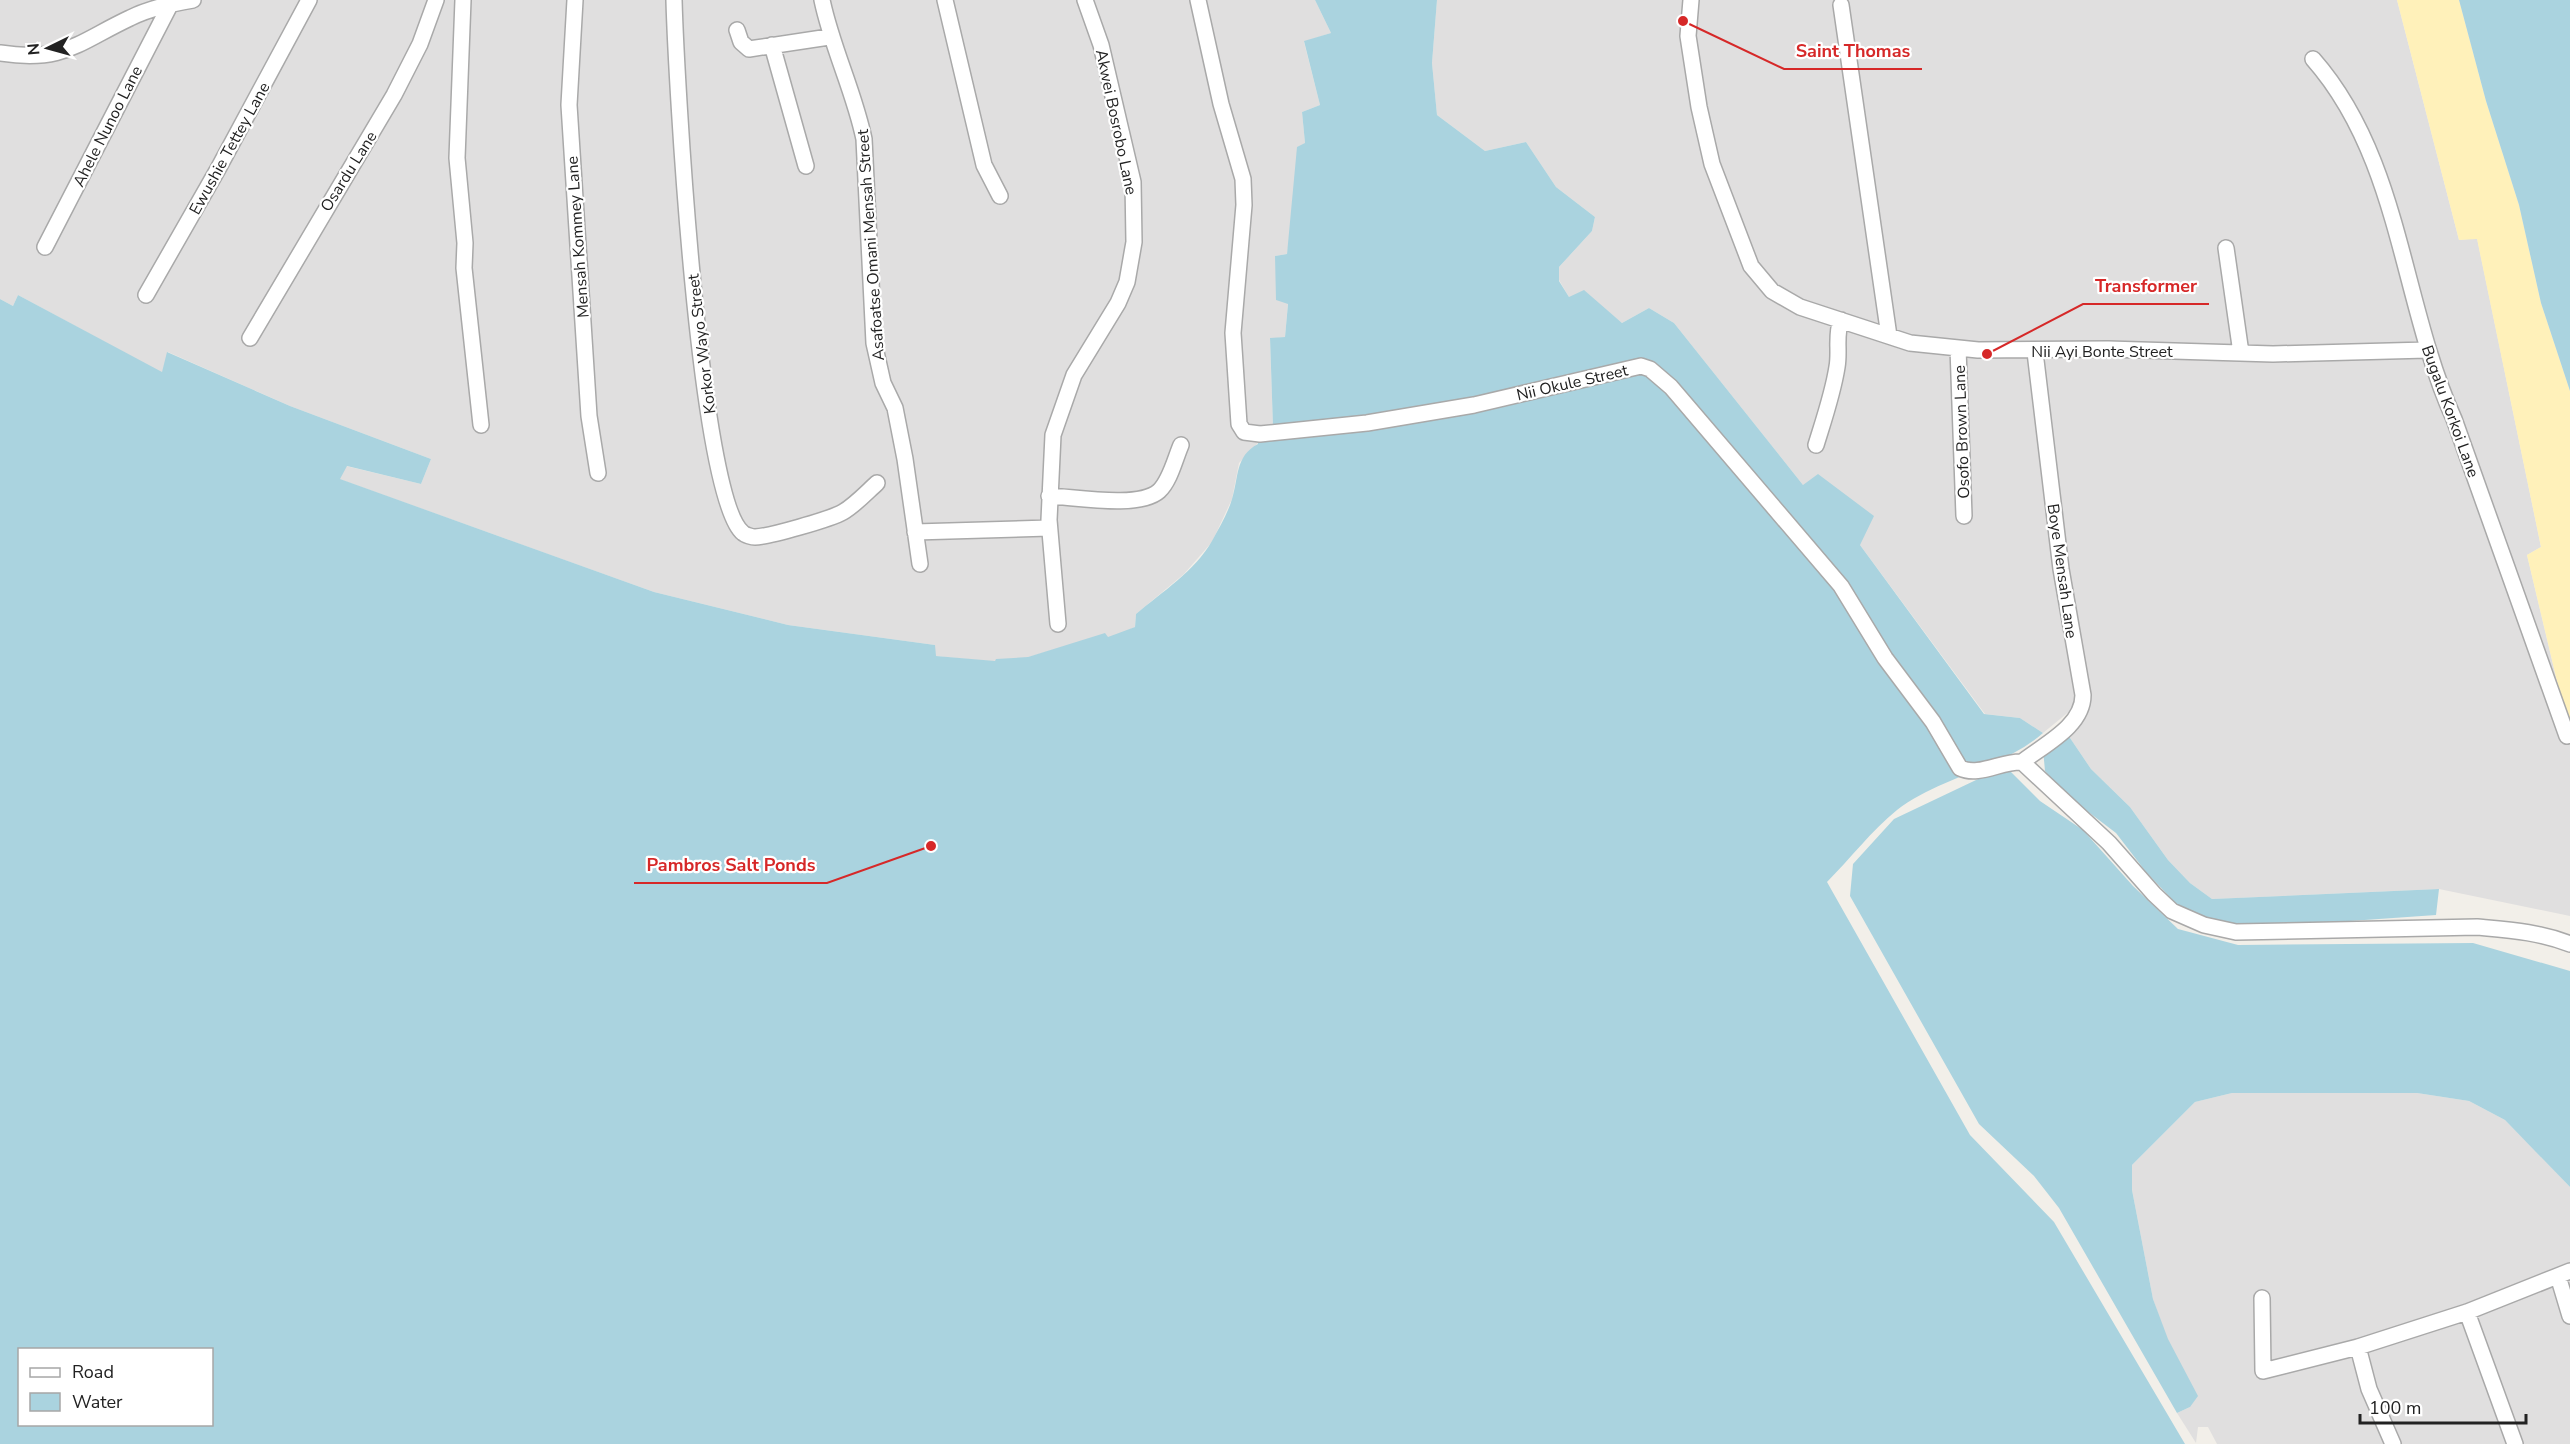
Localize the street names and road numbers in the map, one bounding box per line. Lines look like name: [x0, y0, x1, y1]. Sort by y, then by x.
street label: Akwei Bosrobo Lane: [1090, 47, 1142, 197]
street label: Ahele Nunoo Lane: [68, 62, 148, 191]
street label: Ewushie Tettey Lane: [184, 78, 275, 219]
street label: Osardu Lane: [315, 127, 382, 216]
street label: Asafoatse Omani Mensah Street: [852, 128, 890, 361]
street label: Mensah Kommey Lane: [561, 155, 595, 319]
street label: Korkor Wayo Street: [682, 272, 721, 415]
street label: Nii Ayi Bonte Street: [2031, 341, 2173, 363]
street label: Bugalu Korkoi Lane: [2416, 342, 2484, 481]
street label: Nii Okule Street: [1514, 359, 1630, 406]
street label: Osofo Brown Lane: [1949, 365, 1975, 499]
street label: Boye Mensah Lane: [2042, 502, 2082, 640]

